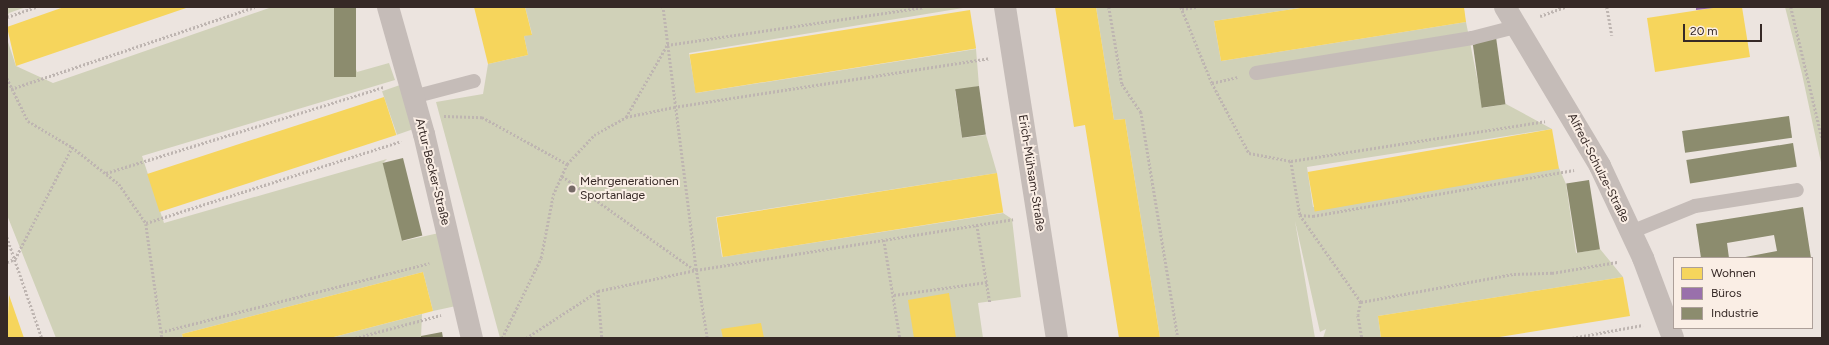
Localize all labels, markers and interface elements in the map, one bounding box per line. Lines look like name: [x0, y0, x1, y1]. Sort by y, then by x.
scale bar: [1685, 16, 1764, 42]
text: 20 m: [1690, 24, 1718, 38]
street label: Alfred-Schulze-Straße: [1564, 111, 1632, 225]
street label: Erich-Mühsam-Straße: [1015, 114, 1047, 232]
street label: Artur-Becker-Straße: [412, 117, 452, 227]
place label: Mehrgenerationen Sportanlage: [580, 175, 679, 203]
marker: Mehrgenerationen Sportanlage: [567, 184, 577, 194]
legend: [1673, 257, 1813, 329]
text: Wohnen: [1711, 266, 1756, 280]
text: Büros: [1711, 286, 1742, 300]
text: Industrie: [1711, 306, 1758, 320]

